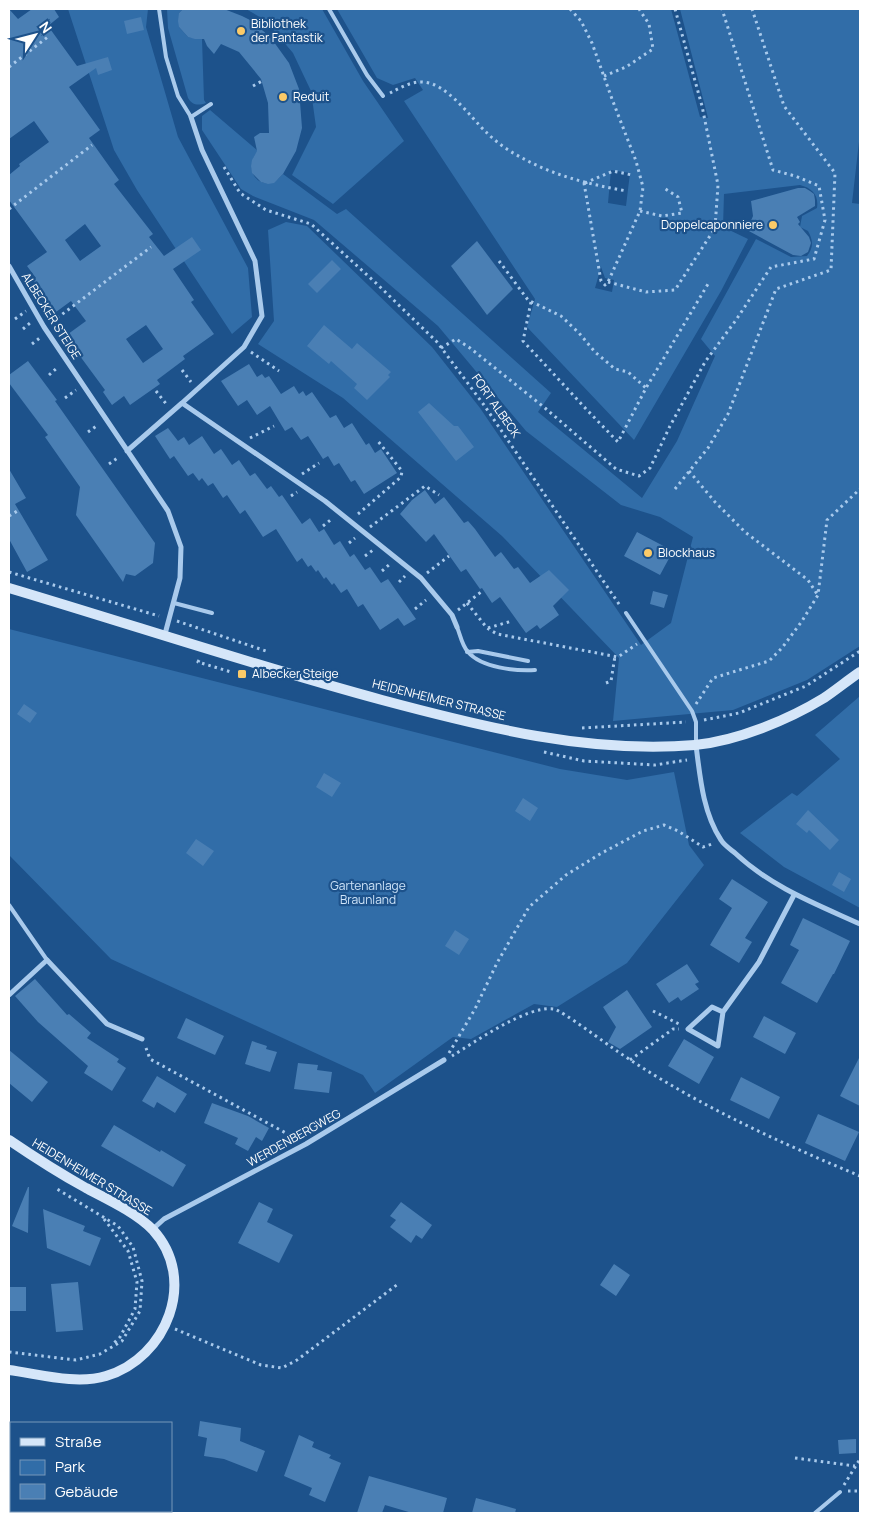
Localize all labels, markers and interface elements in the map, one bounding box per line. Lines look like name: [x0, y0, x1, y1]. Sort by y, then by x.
north arrow: [10, 10, 60, 60]
place label: Bibliothek der Fantastik: [251, 15, 324, 46]
text: N: [35, 17, 57, 37]
marker: Bibliothek der Fantastik: [235, 25, 247, 37]
place label: Reduit: [293, 88, 330, 105]
marker: Reduit: [277, 91, 289, 103]
place label: Doppelcaponniere: [661, 216, 763, 233]
marker: Doppelcaponniere: [767, 219, 779, 231]
street label: ALBECKER STEIGE: [18, 269, 85, 363]
street label: FORT ALBECK: [468, 370, 525, 442]
place label: Blockhaus: [658, 544, 715, 561]
marker: Blockhaus: [642, 547, 654, 559]
place label: Albecker Steige: [252, 665, 339, 682]
marker: Albecker Steige: [236, 668, 248, 680]
street label: HEIDENHEIMER STRASSE: [371, 675, 508, 724]
park label: Gartenanlage Braunland: [330, 877, 406, 908]
street label: WERDENBERGWEG: [244, 1104, 344, 1170]
street label: HEIDENHEIMER STRASSE: [29, 1134, 155, 1219]
legend: [10, 1422, 172, 1512]
text: Straße: [55, 1431, 102, 1452]
text: Park: [55, 1456, 85, 1477]
text: Gebäude: [55, 1481, 118, 1502]

